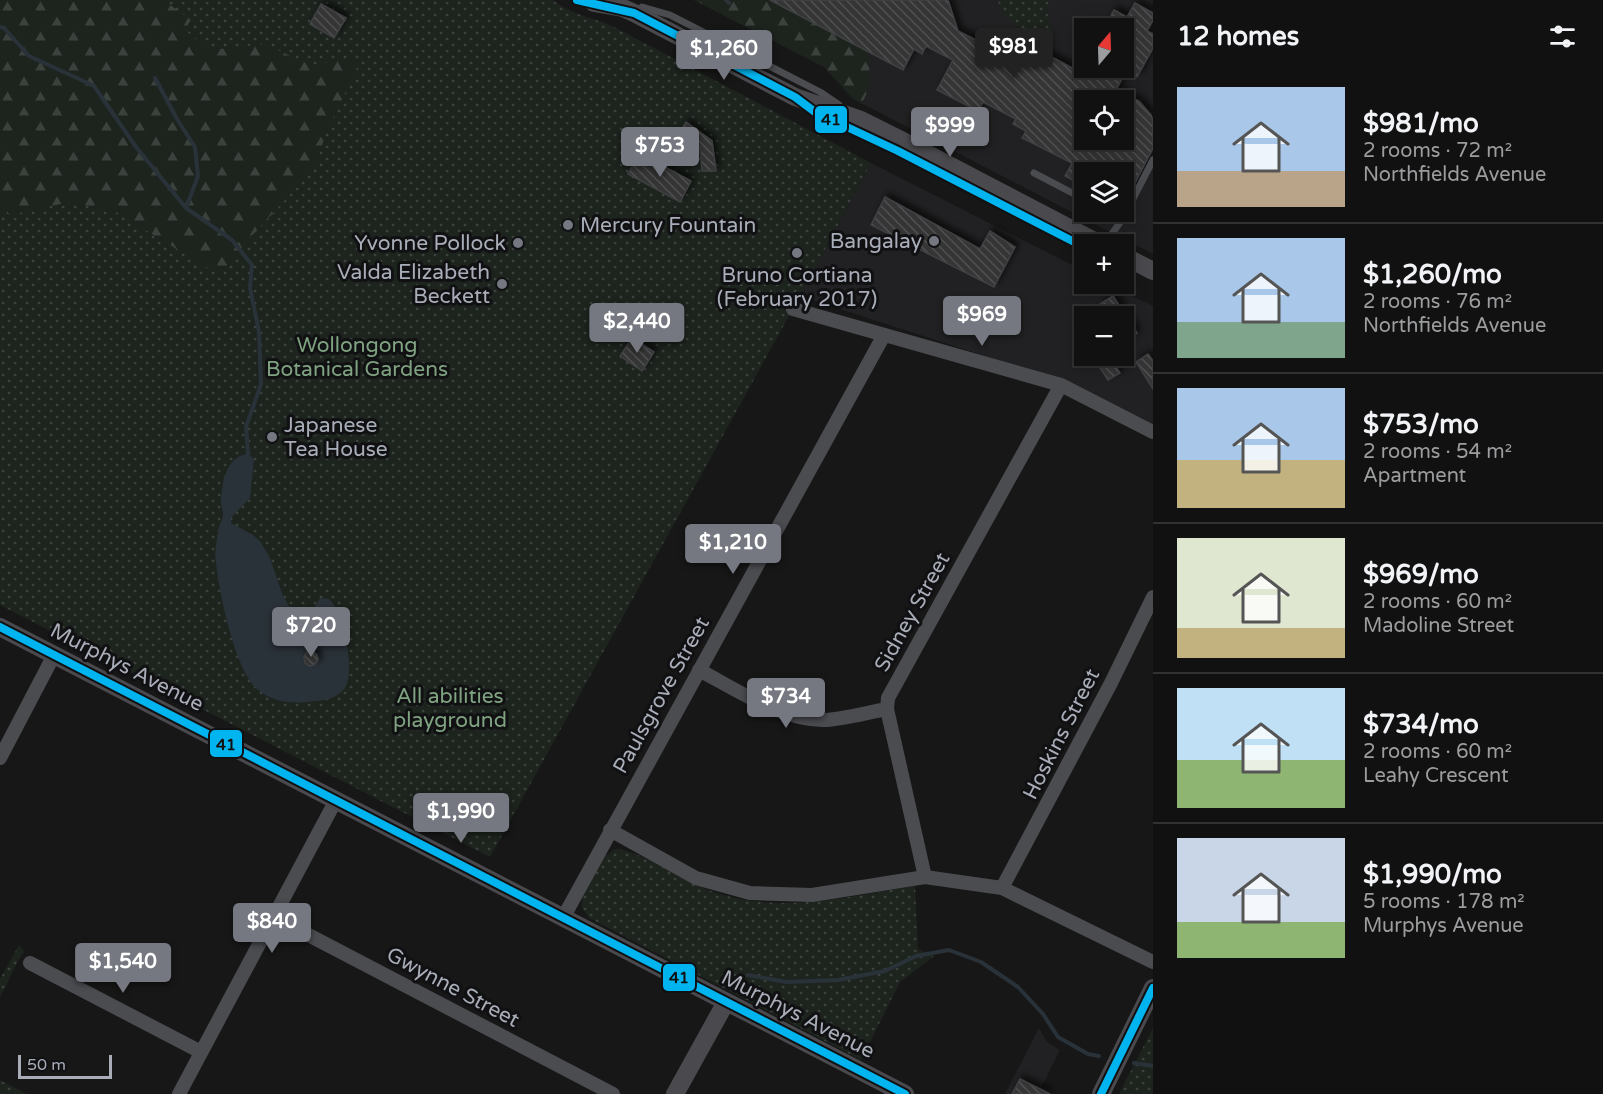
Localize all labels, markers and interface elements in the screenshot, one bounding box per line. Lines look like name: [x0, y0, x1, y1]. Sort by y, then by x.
north arrow: [1074, 18, 1134, 78]
map controls: [1074, 18, 1134, 366]
icon: filters: [1546, 20, 1579, 53]
text: 12 homes: [1177, 21, 1299, 52]
pin: $981: [978, 28, 1050, 79]
pin: $1,260: [675, 30, 773, 81]
text: $981: [989, 35, 1039, 59]
text: $1,260: [690, 37, 758, 61]
button: locate: [1074, 90, 1134, 150]
line badge: 41: [814, 105, 848, 134]
pin: $999: [914, 107, 986, 158]
text: $981/mo: [1363, 108, 1479, 139]
text: 41: [821, 110, 841, 130]
icon: home: [1225, 111, 1297, 183]
text: $999: [925, 114, 975, 138]
pin: $753: [624, 127, 696, 178]
text: $753: [635, 134, 685, 158]
text: 2 rooms · 72 m²: [1363, 139, 1512, 163]
button: layers: [1074, 162, 1134, 222]
text: Northfields Avenue: [1363, 163, 1546, 187]
place label: Mercury Fountain: [580, 213, 756, 238]
marker: Mercury Fountain: [561, 218, 575, 232]
place label: Bangalay: [830, 229, 922, 254]
place label: Yvonne Pollock: [354, 231, 506, 256]
marker: Bangalay: [927, 234, 941, 248]
button: +: [1074, 234, 1134, 294]
marker: Yvonne Pollock: [511, 236, 525, 250]
marker: Bruno Cortiana (February 2017): [790, 246, 804, 260]
text: $1,260/mo: [1363, 259, 1502, 290]
place label: Valda Elizabeth Beckett: [337, 260, 490, 309]
icon: home: [1225, 262, 1297, 334]
place label: Bruno Cortiana (February 2017): [717, 263, 877, 312]
marker: Valda Elizabeth Beckett: [495, 277, 509, 291]
text: 2 rooms · 76 m²: [1363, 290, 1512, 314]
pin: $969: [946, 296, 1018, 347]
pin: $2,440: [588, 303, 686, 354]
text: $969: [957, 303, 1007, 327]
button: −: [1074, 306, 1134, 366]
text: $2,440: [603, 310, 671, 334]
text: Northfields Avenue: [1363, 314, 1546, 338]
park label: Wollongong Botanical Gardens: [266, 333, 448, 382]
text: $753/mo: [1363, 409, 1479, 440]
icon: home: [1225, 412, 1297, 484]
place label: Japanese Tea House: [284, 413, 388, 462]
marker: Japanese Tea House: [265, 430, 279, 444]
text: 2 rooms · 54 m²: [1363, 440, 1512, 464]
text: Apartment: [1363, 464, 1466, 488]
pin: $1,210: [684, 524, 782, 575]
text: $1,210: [699, 531, 767, 555]
street label: Sidney Street: [869, 548, 956, 676]
text: $969/mo: [1363, 559, 1479, 590]
icon: home: [1225, 562, 1297, 634]
text: 2 rooms · 60 m²: [1363, 590, 1512, 614]
pin: $720: [275, 607, 347, 658]
street label: Paulsgrove Street: [608, 613, 715, 778]
text: $720: [286, 614, 336, 638]
text: Madoline Street: [1363, 614, 1514, 638]
street label: Murphys Avenue: [46, 618, 208, 717]
street label: Hoskins Street: [1018, 665, 1105, 804]
pin: $734: [750, 678, 822, 729]
park label: All abilities playground: [393, 684, 507, 733]
text: $734: [761, 685, 811, 709]
text: $734/mo: [1363, 709, 1479, 740]
icon: home: [1225, 712, 1297, 784]
line badge: 41: [209, 729, 243, 758]
text: 41: [216, 735, 236, 755]
text: 2 rooms · 60 m²: [1363, 740, 1512, 764]
text: Leahy Crescent: [1363, 764, 1509, 788]
pin: $1,990: [412, 793, 510, 844]
text: $1,990: [427, 800, 495, 824]
text: $1,990/mo: [1363, 859, 1502, 890]
icon: home: [1225, 862, 1297, 934]
text: 5 rooms · 178 m²: [1363, 890, 1525, 914]
pin: $840: [236, 903, 308, 954]
text: $840: [247, 910, 297, 934]
text: Murphys Avenue: [1363, 914, 1524, 938]
street label: Gwynne Street: [382, 942, 523, 1033]
pin: $1,540: [74, 943, 172, 994]
text: $1,540: [89, 950, 157, 974]
line badge: 41: [662, 963, 696, 992]
street label: Murphys Avenue: [717, 965, 879, 1064]
text: 41: [669, 968, 689, 988]
scale bar: [18, 1052, 112, 1080]
text: 50 m: [27, 1055, 66, 1075]

